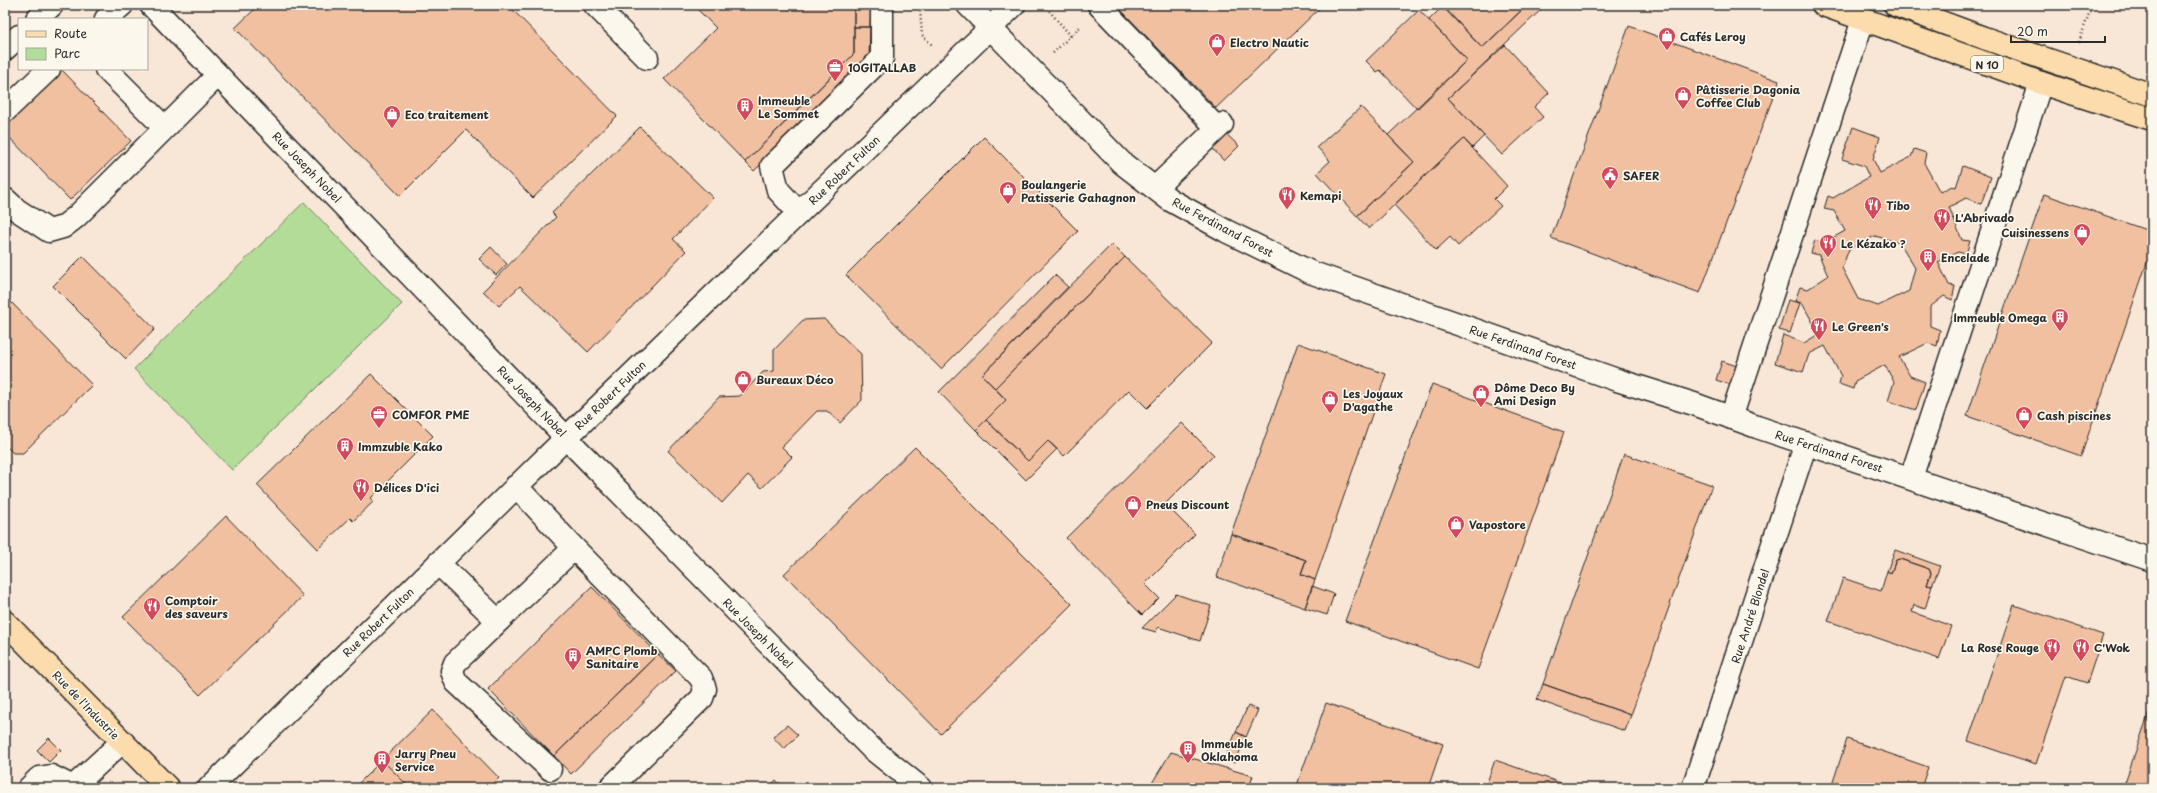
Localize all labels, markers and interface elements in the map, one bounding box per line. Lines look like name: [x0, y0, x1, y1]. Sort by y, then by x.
legend: [18, 18, 148, 70]
scale bar: [2011, 18, 2105, 44]
text: 20 m: [2017, 22, 2048, 40]
text: Route: [54, 24, 87, 42]
shop icon: Cafés Leroy: [1657, 26, 1677, 51]
place label: Cafés Leroy: [1680, 28, 1746, 45]
shop icon: Electro Nautic: [1207, 32, 1227, 57]
place label: Electro Nautic: [1230, 34, 1309, 51]
text: Parc: [54, 44, 80, 62]
road number: N 10: [1971, 56, 2003, 72]
office icon: 10GITALLAB: [825, 57, 845, 82]
place label: 10GITALLAB: [848, 59, 917, 76]
place label: Pâtisserie Dagonia Coffee Club: [1696, 81, 1801, 111]
shop icon: Pâtisserie Dagonia Coffee Club: [1673, 85, 1693, 110]
place label: Immeuble Le Sommet: [758, 92, 820, 122]
building icon: Immeuble Le Sommet: [735, 96, 755, 121]
shop icon: Eco traitement: [382, 104, 402, 129]
place label: Eco traitement: [405, 106, 489, 123]
street label: Rue Joseph Nobel: [269, 128, 345, 206]
street label: Rue Robert Fulton: [804, 131, 884, 209]
public building icon: SAFER: [1600, 165, 1620, 190]
place label: SAFER: [1623, 167, 1659, 184]
place label: Boulangerie Patisserie Gahagnon: [1021, 176, 1136, 206]
shop icon: Boulangerie Patisserie Gahagnon: [998, 180, 1018, 205]
restaurant icon: Kemapi: [1277, 185, 1297, 210]
place label: Kemapi: [1300, 187, 1341, 204]
street label: Rue Ferdinand Forest: [1169, 193, 1277, 261]
restaurant icon: Tibo: [1863, 195, 1883, 220]
place label: Tibo: [1886, 197, 1910, 214]
restaurant icon: L'Abrivado: [1932, 207, 1952, 232]
place label: L'Abrivado: [1955, 209, 2015, 226]
shop icon: Cuisinessens: [2072, 222, 2092, 247]
place label: Cuisinessens: [2001, 224, 2069, 241]
restaurant icon: Le Kézako ?: [1818, 233, 1838, 258]
place label: Le Kézako ?: [1841, 235, 1906, 252]
building icon: Encelade: [1918, 247, 1938, 272]
place label: Encelade: [1941, 249, 1990, 266]
building icon: Immeuble Omega: [2050, 307, 2070, 332]
place label: Immeuble Omega: [1954, 309, 2048, 326]
restaurant icon: Le Green's: [1809, 316, 1829, 341]
place label: Le Green's: [1832, 318, 1889, 335]
street label: Rue Ferdinand Forest: [1467, 321, 1579, 374]
street label: Rue Robert Fulton: [570, 356, 650, 434]
street label: Rue Joseph Nobel: [494, 362, 570, 440]
shop icon: Bureaux Déco: [733, 369, 753, 394]
place label: Bureaux Déco: [756, 371, 834, 388]
place label: Dôme Deco By Ami Design: [1493, 379, 1575, 409]
shop icon: Dôme Deco By Ami Design: [1471, 383, 1491, 408]
place label: Les Joyaux D'agathe: [1343, 385, 1403, 415]
shop icon: Les Joyaux D'agathe: [1320, 389, 1340, 414]
office icon: COMFOR PME: [369, 404, 389, 429]
shop icon: Cash piscines: [2014, 405, 2034, 430]
place label: COMFOR PME: [392, 406, 470, 423]
place label: Cash piscines: [2037, 407, 2111, 424]
street label: Rue Ferdinand Forest: [1773, 426, 1886, 477]
building icon: Immzuble Kako: [335, 436, 355, 461]
place label: Immzuble Kako: [358, 438, 443, 455]
restaurant icon: Délices D'ici: [351, 477, 371, 502]
place label: Délices D'ici: [374, 479, 439, 496]
shop icon: Pneus Discount: [1123, 494, 1143, 519]
place label: Pneus Discount: [1146, 496, 1229, 513]
shop icon: Vapostore: [1446, 514, 1466, 539]
place label: Vapostore: [1469, 516, 1526, 533]
street label: Rue André Blondel: [1727, 567, 1773, 665]
street label: Rue Robert Fulton: [338, 583, 418, 661]
place label: Comptoir des saveurs: [165, 592, 228, 622]
street label: Rue Joseph Nobel: [719, 594, 797, 672]
restaurant icon: Comptoir des saveurs: [142, 596, 162, 621]
restaurant icon: La Rose Rouge: [2042, 637, 2062, 662]
restaurant icon: C'Wok: [2071, 637, 2091, 662]
place label: La Rose Rouge: [1961, 639, 2039, 656]
place label: C'Wok: [2094, 639, 2131, 656]
place label: AMPC Plomb Sanitaire: [586, 642, 658, 672]
building icon: AMPC Plomb Sanitaire: [563, 646, 583, 671]
street label: Rue de l'Industrie: [49, 667, 123, 743]
place label: Immeuble Oklahoma: [1201, 735, 1259, 765]
building icon: Immeuble Oklahoma: [1178, 739, 1198, 764]
place label: Jarry Pneu Service: [395, 745, 456, 775]
building icon: Jarry Pneu Service: [372, 749, 392, 774]

